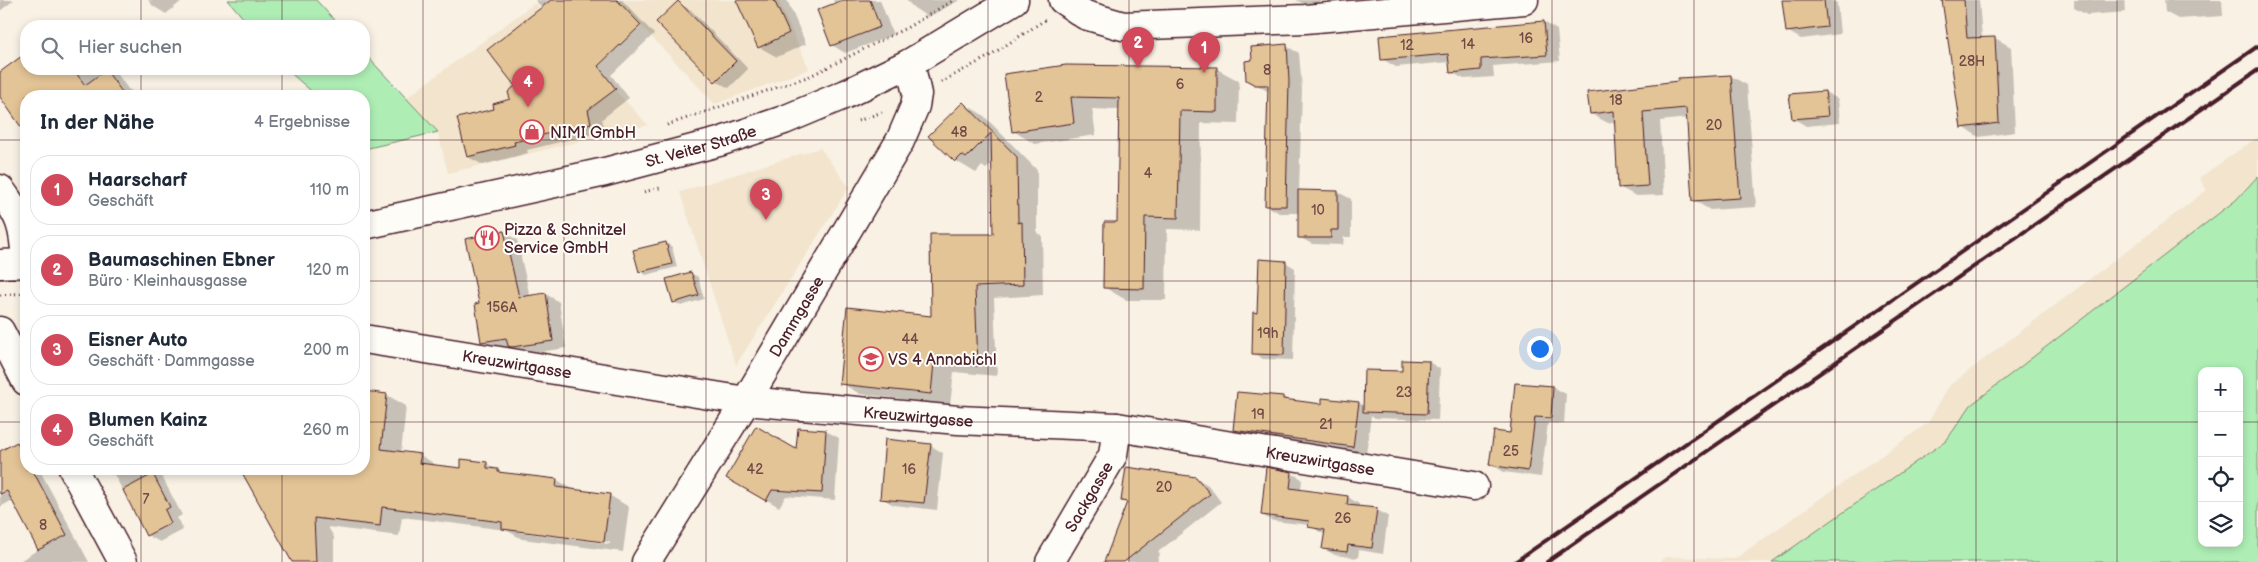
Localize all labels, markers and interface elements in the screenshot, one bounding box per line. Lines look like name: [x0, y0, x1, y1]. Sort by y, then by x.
search box: [20, 20, 370, 75]
pin: 2: [1122, 27, 1154, 68]
house number: 16: [1519, 30, 1533, 47]
pin: 1: [1188, 32, 1220, 73]
icon: search: [38, 34, 66, 62]
text: Hier suchen: [78, 36, 182, 59]
house number: 14: [1461, 36, 1475, 53]
house number: 12: [1400, 37, 1415, 54]
house number: 28H: [1959, 53, 1985, 70]
house number: 8: [1263, 62, 1271, 79]
pin: 4: [512, 66, 544, 107]
house number: 6: [1176, 76, 1185, 93]
house number: 2: [1035, 89, 1044, 106]
house number: 18: [1609, 92, 1623, 109]
text: In der Nähe: [40, 110, 154, 135]
text: 4 Ergebnisse: [254, 113, 350, 132]
house number: 20: [1706, 117, 1722, 134]
shop icon: NIMI GmbH: [519, 119, 545, 145]
street label: St. Veiter Straße: [643, 122, 760, 172]
place label: NIMI GmbH: [550, 124, 636, 143]
house number: 48: [951, 124, 967, 141]
house number: 4: [1144, 165, 1153, 182]
text: Haarscharf: [88, 169, 187, 192]
pin: 3: [750, 179, 782, 220]
text: 1: [54, 181, 60, 200]
text: 110 m: [310, 181, 349, 200]
text: Geschäft: [88, 192, 154, 211]
house number: 10: [1311, 202, 1325, 219]
place label: Pizza & Schnitzel Service GmbH: [504, 221, 626, 258]
restaurant icon: Pizza & Schnitzel Service GmbH: [474, 225, 500, 251]
text: Baumaschinen Ebner: [88, 249, 275, 272]
text: 2: [52, 261, 62, 280]
text: 120 m: [306, 261, 349, 280]
text: Büro · Kleinhausgasse: [88, 272, 247, 291]
street label: Dammgasse: [766, 273, 829, 361]
house number: 156A: [487, 299, 518, 316]
house number: 19h: [1257, 325, 1279, 342]
text: Eisner Auto: [88, 329, 188, 352]
house number: 44: [901, 331, 919, 348]
your location: [1527, 336, 1553, 362]
text: 3: [52, 341, 62, 360]
text: 200 m: [303, 341, 349, 360]
school or university icon: VS 4 Annabichl: [858, 346, 884, 372]
street label: Kreuzwirtgasse: [461, 347, 573, 384]
place label: VS 4 Annabichl: [888, 351, 997, 370]
text: Geschäft · Dammgasse: [88, 352, 255, 371]
map controls: [2198, 367, 2243, 547]
button: +: [2198, 367, 2243, 412]
house number: 23: [1396, 384, 1412, 401]
street label: Kreuzwirtgasse: [862, 404, 974, 432]
house number: 19: [1251, 406, 1265, 423]
text: Blumen Kainz: [88, 409, 207, 432]
button: −: [2198, 412, 2243, 457]
house number: 21: [1319, 416, 1333, 433]
text: 4: [52, 421, 62, 440]
text: 260 m: [303, 421, 349, 440]
text: Geschäft: [88, 432, 154, 451]
house number: 25: [1503, 443, 1519, 460]
street label: Kreuzwirtgasse: [1264, 444, 1377, 481]
button: locate: [2198, 457, 2243, 502]
street label: Sackgasse: [1062, 458, 1118, 536]
house number: 42: [747, 461, 764, 478]
house number: 16: [902, 461, 916, 478]
house number: 20: [1156, 479, 1172, 496]
house number: 7: [143, 491, 150, 508]
button: layers: [2198, 502, 2243, 547]
house number: 26: [1335, 510, 1352, 527]
house number: 8: [39, 517, 47, 534]

